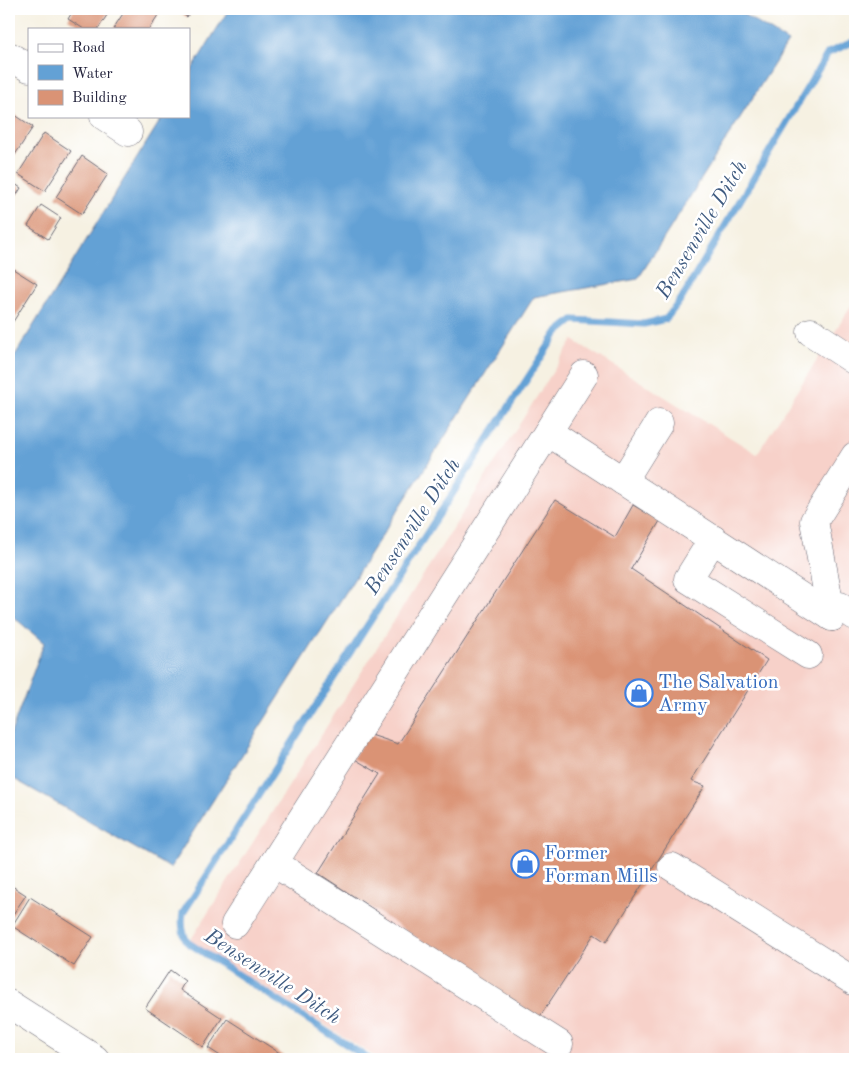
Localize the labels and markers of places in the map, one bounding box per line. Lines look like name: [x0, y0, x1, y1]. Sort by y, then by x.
place label: The Salvation Army: [658, 673, 779, 716]
shop icon: The Salvation Army: [624, 678, 654, 708]
place label: Former Forman Mills: [544, 844, 658, 887]
shop icon: Former Forman Mills: [510, 849, 540, 879]

